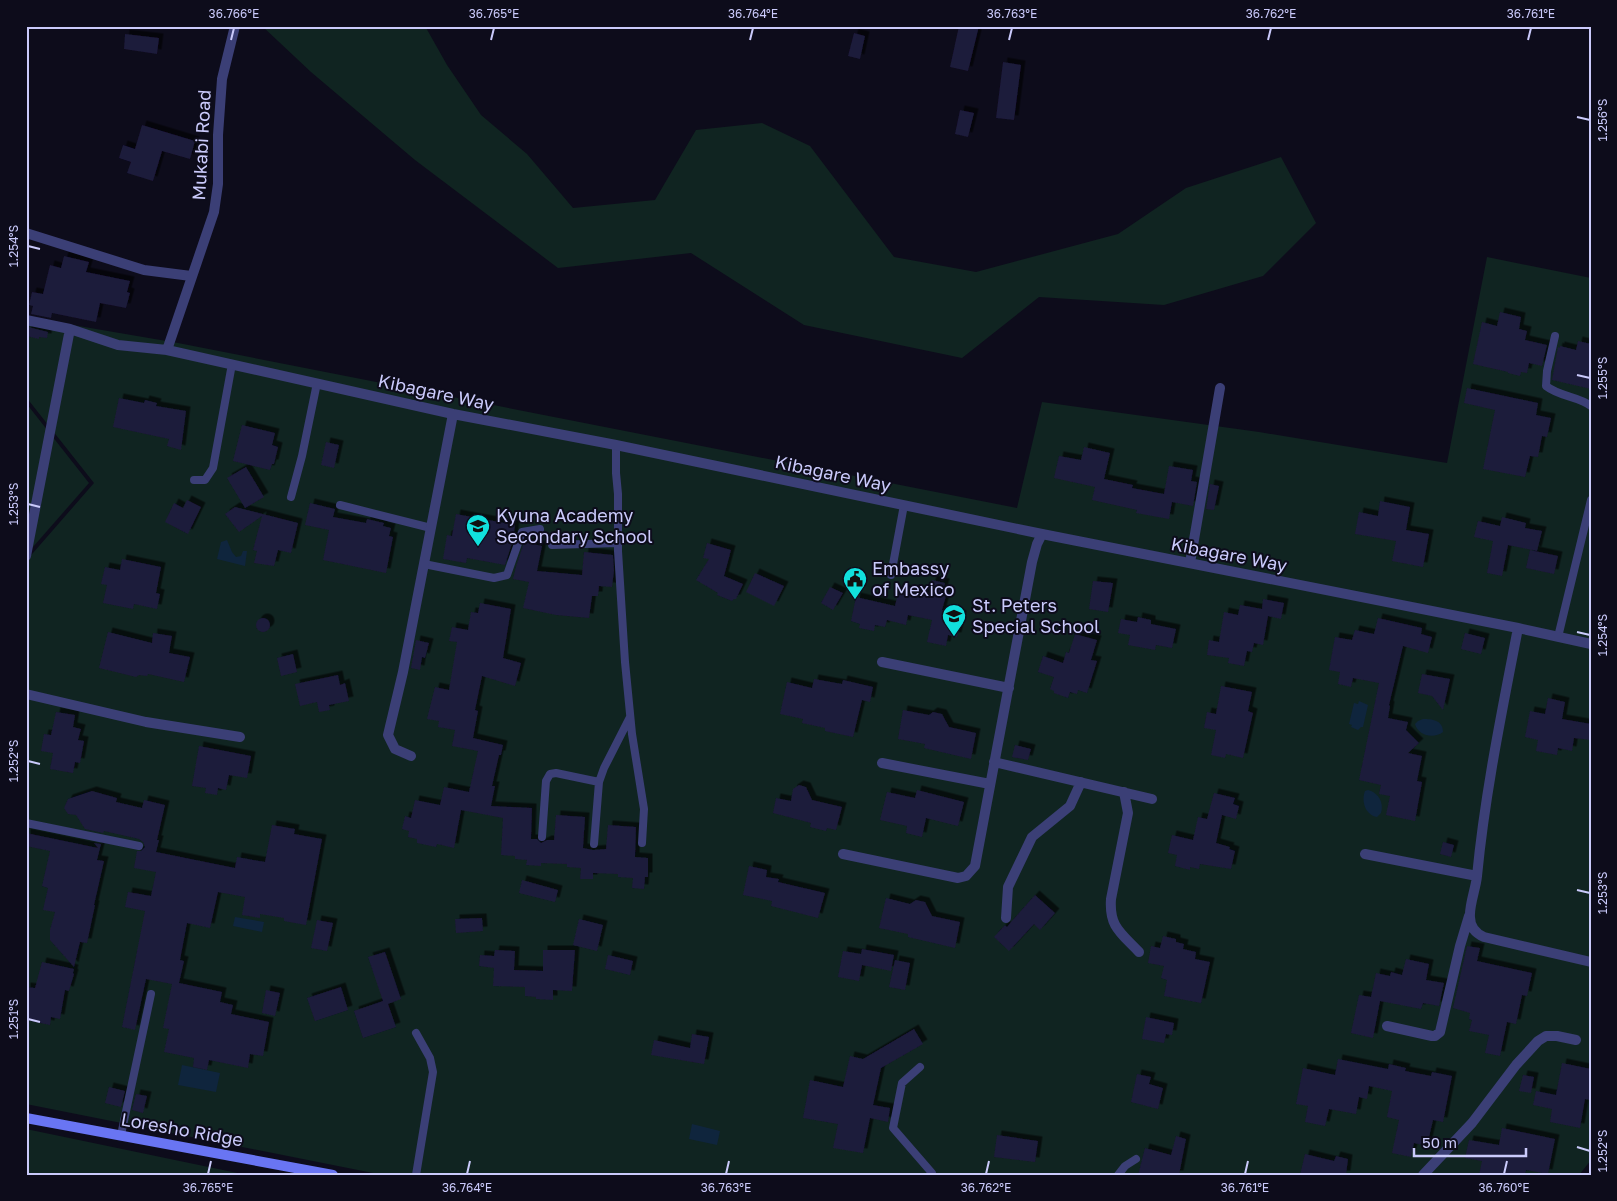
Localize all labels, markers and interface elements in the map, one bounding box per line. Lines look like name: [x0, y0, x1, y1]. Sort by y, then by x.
text: 36.766°E: [209, 6, 259, 21]
text: 36.765°E: [469, 6, 519, 21]
text: 36.764°E: [728, 6, 778, 21]
text: 36.763°E: [987, 6, 1037, 21]
text: 36.762°E: [1246, 6, 1296, 21]
text: 36.761°E: [1507, 6, 1555, 21]
street label: Mukabi Road: [187, 89, 215, 201]
text: 1.256°S: [1595, 98, 1610, 141]
text: 1.254°S: [6, 224, 21, 267]
text: 1.255°S: [1595, 356, 1610, 399]
street label: Kibagare Way: [376, 369, 496, 415]
street label: Kibagare Way: [773, 450, 893, 496]
text: 1.253°S: [6, 482, 21, 525]
place label: Kyuna Academy Secondary School: [496, 504, 653, 547]
school or university icon: Kyuna Academy Secondary School: [465, 513, 491, 547]
street label: Kibagare Way: [1169, 532, 1289, 576]
place label: Embassy of Mexico: [872, 557, 955, 600]
public building icon: Embassy of Mexico: [842, 566, 868, 600]
place label: St. Peters Special School: [972, 594, 1100, 637]
school or university icon: St. Peters Special School: [941, 603, 967, 637]
text: 1.254°S: [1595, 613, 1610, 656]
text: 1.252°S: [6, 739, 21, 782]
text: 1.253°S: [1595, 871, 1610, 914]
text: 1.251°S: [6, 998, 21, 1039]
street label: Loresho Ridge: [119, 1107, 245, 1151]
scale bar: [1414, 1126, 1527, 1158]
text: 1.252°S: [1595, 1129, 1610, 1172]
text: 50 m: [1422, 1133, 1457, 1151]
text: 36.765°E: [183, 1180, 233, 1195]
text: 36.764°E: [442, 1180, 492, 1195]
text: 36.763°E: [701, 1180, 751, 1195]
text: 36.762°E: [961, 1180, 1011, 1195]
text: 36.761°E: [1221, 1180, 1269, 1195]
text: 36.760°E: [1479, 1180, 1529, 1195]

